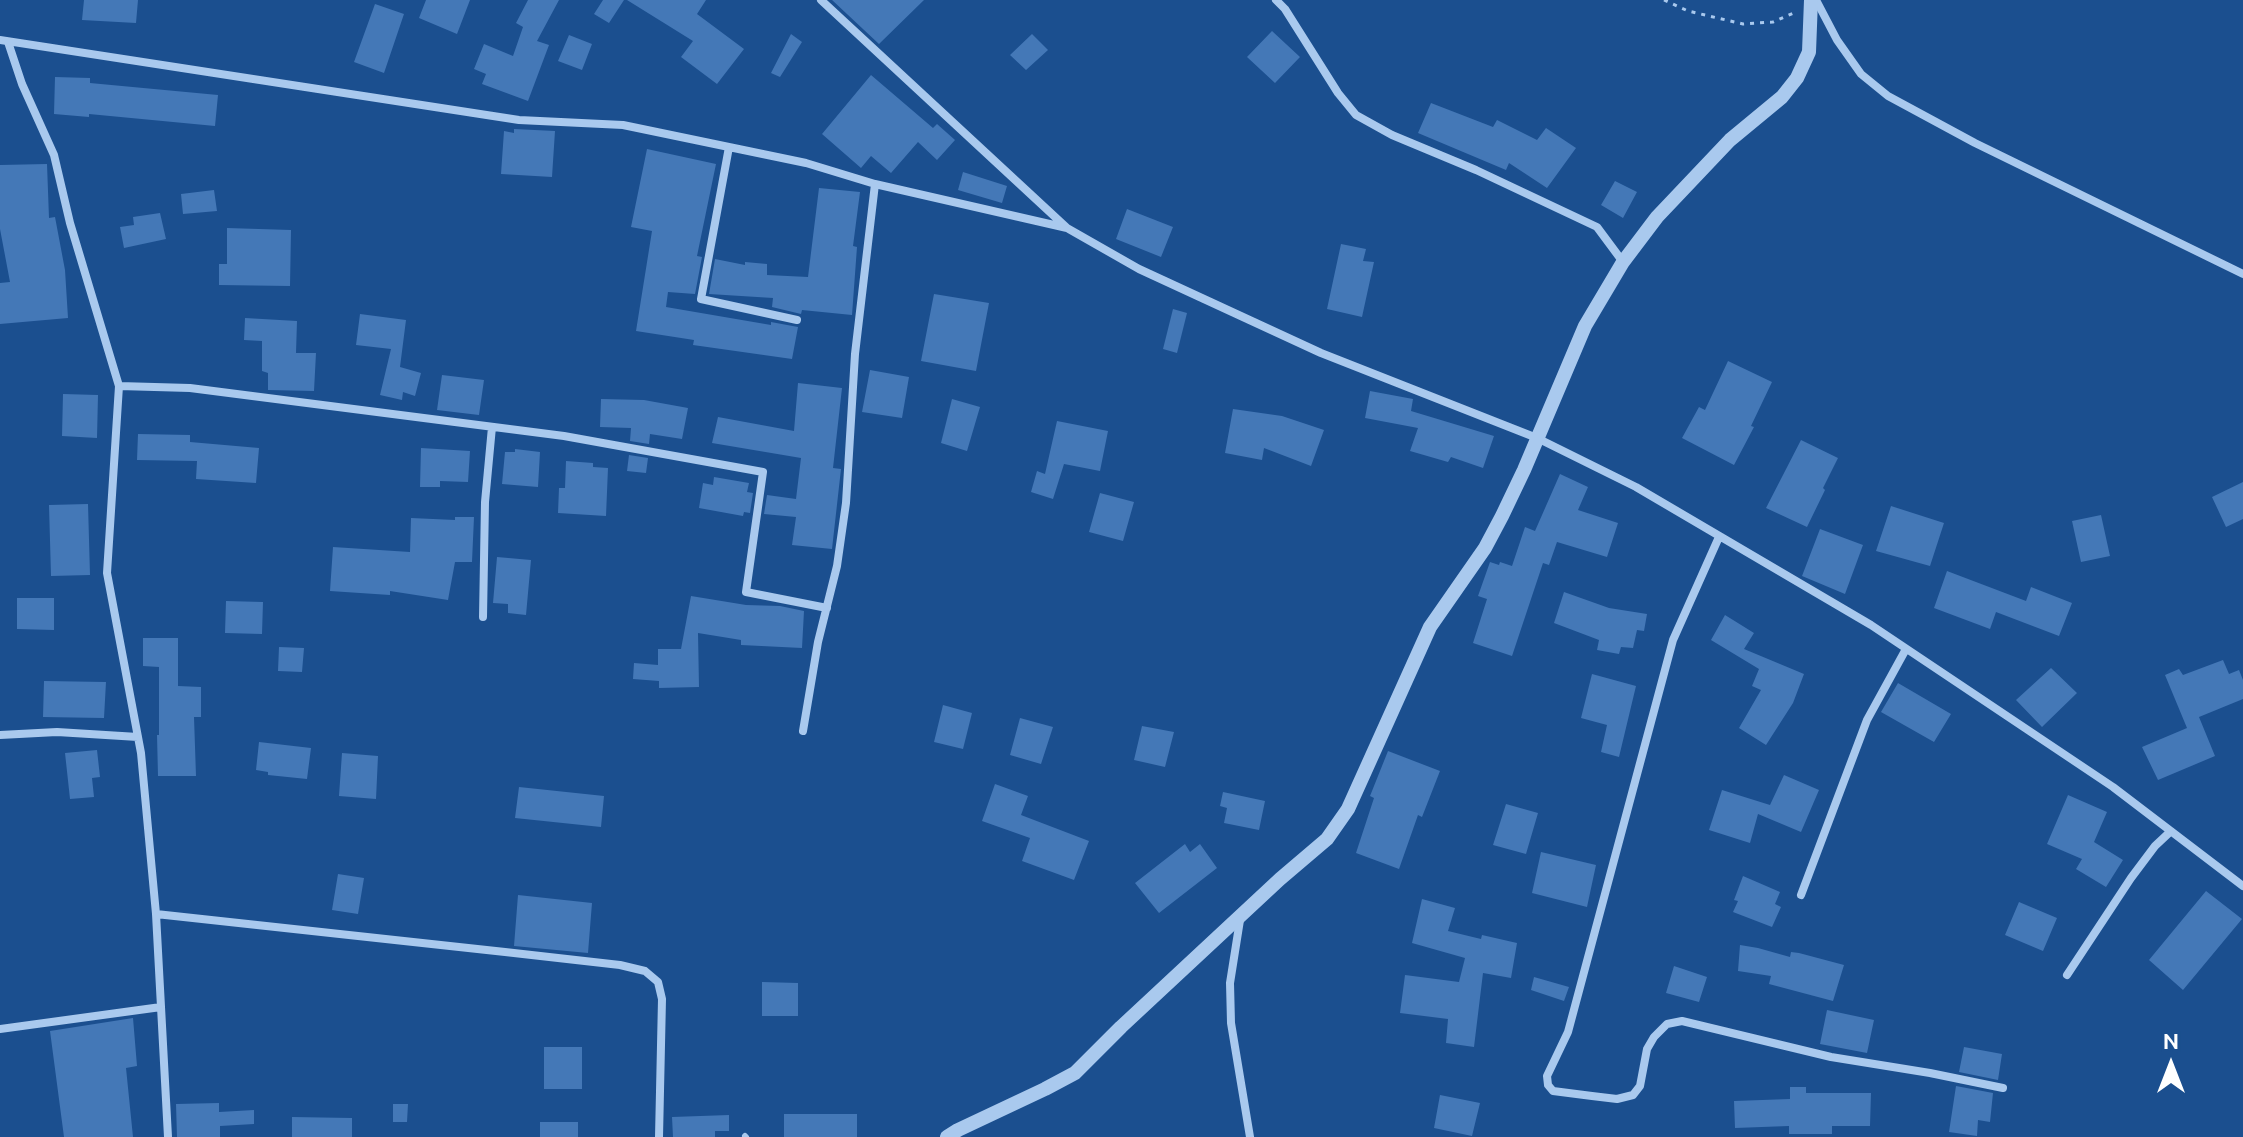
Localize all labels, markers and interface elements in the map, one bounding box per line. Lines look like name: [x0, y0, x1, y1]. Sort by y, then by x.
north arrow: [2131, 1025, 2211, 1105]
text: N: [2163, 1028, 2179, 1053]

